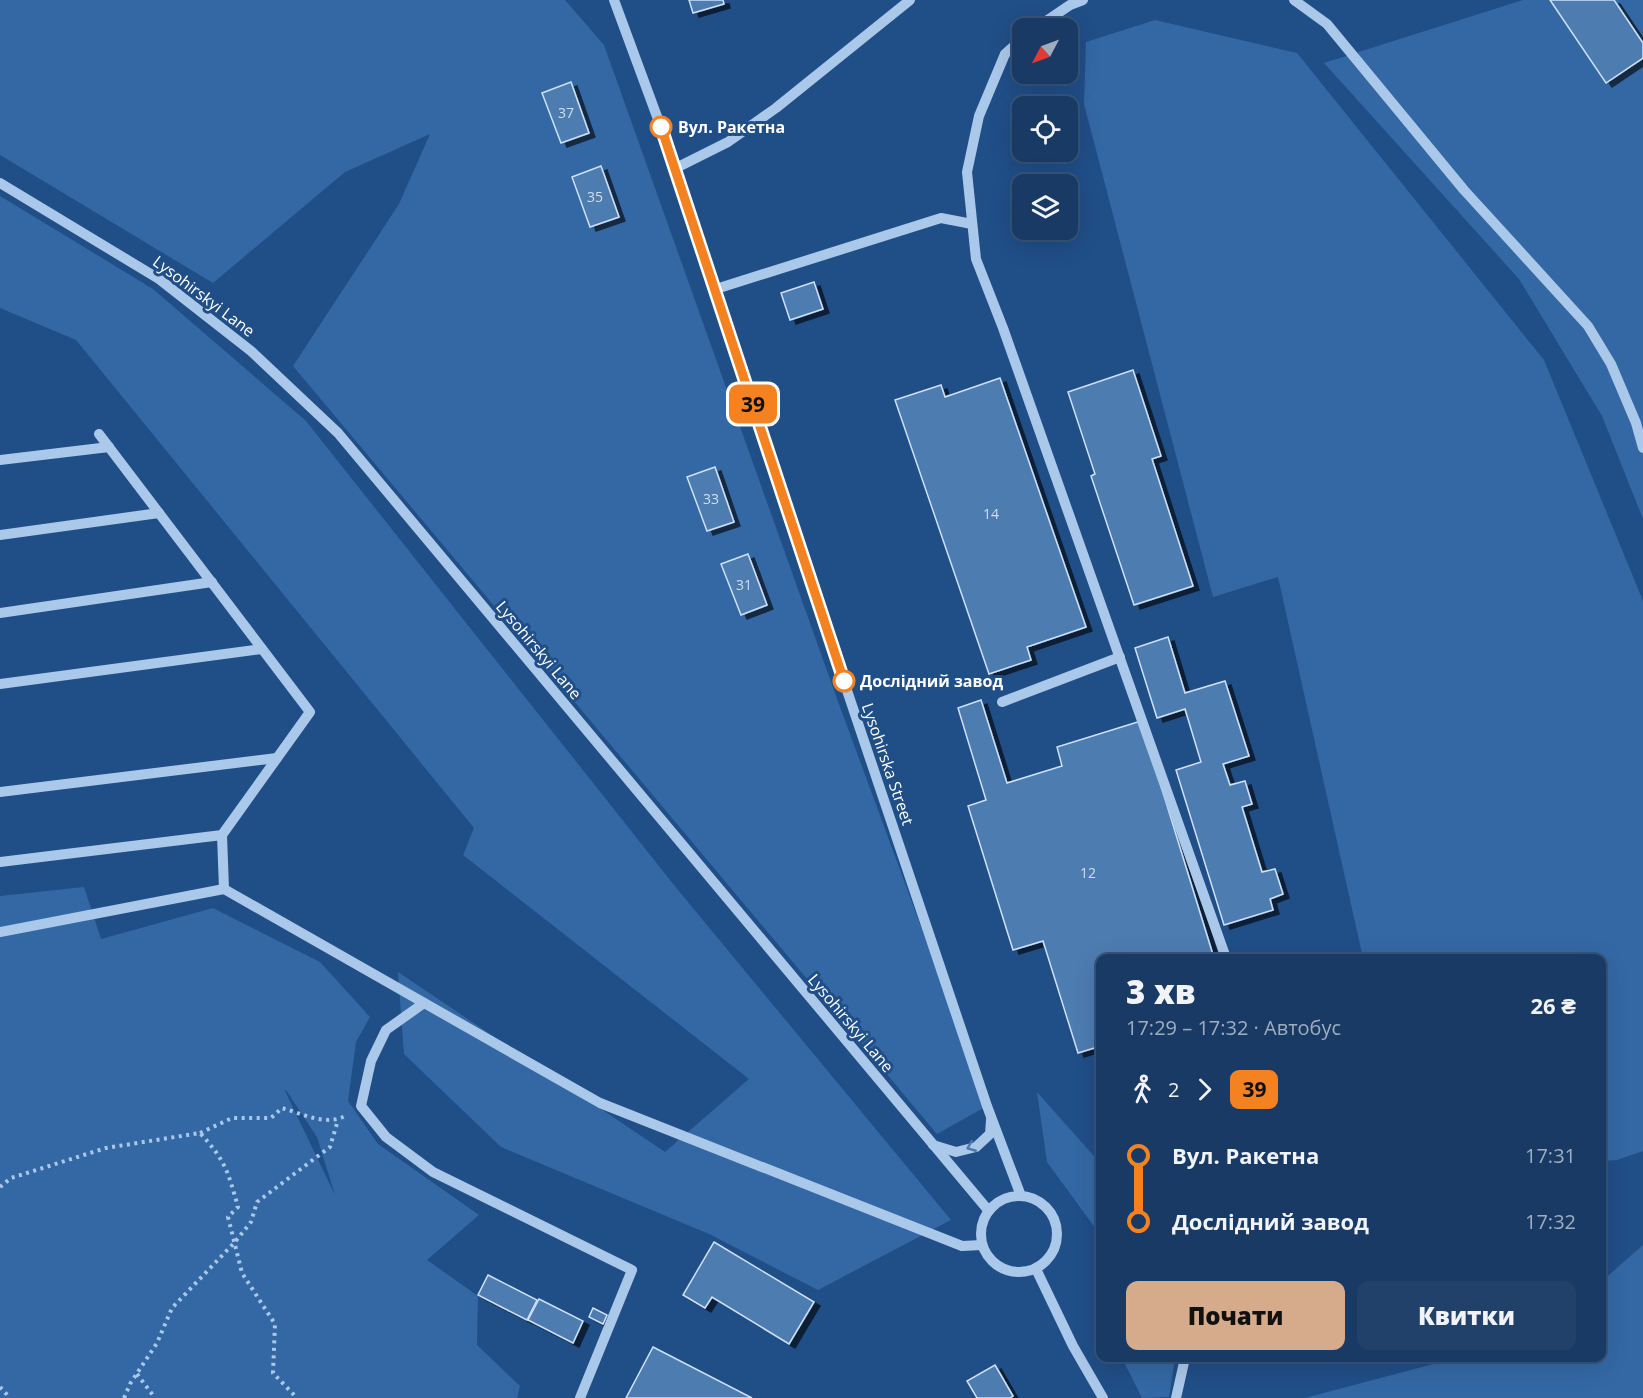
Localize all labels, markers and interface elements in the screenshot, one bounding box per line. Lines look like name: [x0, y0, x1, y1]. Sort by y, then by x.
north arrow: [1012, 18, 1078, 84]
map controls: [1012, 18, 1078, 240]
button: locate: [1012, 96, 1078, 162]
house number: 37: [558, 103, 574, 122]
marker: Вул. Ракетна: [650, 116, 672, 138]
place label: Вул. Ракетна: [678, 116, 785, 138]
button: layers: [1012, 174, 1078, 240]
house number: 35: [587, 187, 603, 206]
street label: Lysohirskyi Lane: [149, 250, 259, 342]
line badge: 39: [726, 384, 780, 424]
text: 39: [741, 390, 765, 418]
house number: 33: [703, 489, 719, 508]
house number: 14: [983, 504, 999, 523]
house number: 31: [736, 575, 752, 594]
street label: Lysohirskyi Lane: [491, 596, 587, 704]
marker: Дослідний завод: [833, 670, 855, 692]
place label: Дослідний завод: [860, 670, 1004, 692]
street label: Lysohirska Street: [857, 700, 919, 828]
house number: 12: [1080, 863, 1096, 882]
street label: Lysohirskyi Lane: [803, 969, 899, 1077]
text: 3 хв: [1126, 969, 1195, 1014]
text: 26 ₴: [1530, 990, 1576, 1020]
text: 17:29 – 17:32 · Автобус: [1126, 1014, 1341, 1041]
icon: walk: [1126, 1073, 1159, 1106]
icon: forward: [1188, 1073, 1221, 1106]
text: 39: [1242, 1075, 1266, 1103]
text: 2: [1168, 1076, 1179, 1103]
one-way arrow: [966, 1140, 977, 1152]
text: Вул. Ракетна: [1172, 1140, 1319, 1170]
text: 17:31: [1525, 1142, 1576, 1169]
text: Дослідний завод: [1172, 1206, 1369, 1236]
text: 17:32: [1525, 1208, 1576, 1235]
button: Почати: [1126, 1281, 1345, 1350]
button: Квитки: [1357, 1281, 1576, 1350]

